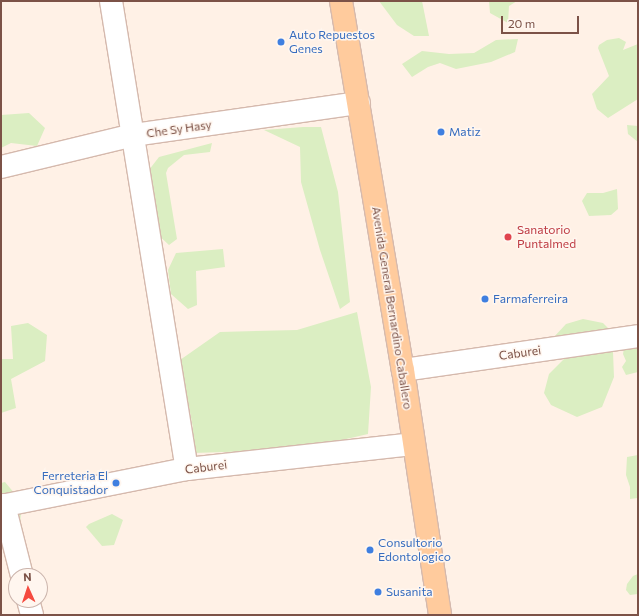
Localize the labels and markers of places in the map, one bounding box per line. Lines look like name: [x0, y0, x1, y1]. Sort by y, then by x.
place label: Auto Repuestos Genes: [289, 28, 375, 56]
marker: Auto Repuestos Genes: [276, 37, 286, 47]
place label: Matiz: [449, 125, 481, 139]
marker: Matiz: [436, 127, 446, 137]
place label: Sanatorio Puntalmed: [517, 223, 576, 251]
marker: Sanatorio Puntalmed: [502, 231, 514, 243]
place label: Farmaferreira: [493, 292, 568, 306]
marker: Farmaferreira: [480, 294, 490, 304]
place label: Ferreteria El Conquistador: [33, 469, 108, 497]
marker: Ferreteria El Conquistador: [111, 478, 121, 488]
place label: Consultorio Edontologico: [378, 536, 451, 564]
marker: Consultorio Edontologico: [365, 545, 375, 555]
place label: Susanita: [386, 585, 433, 599]
marker: Susanita: [373, 587, 383, 597]

